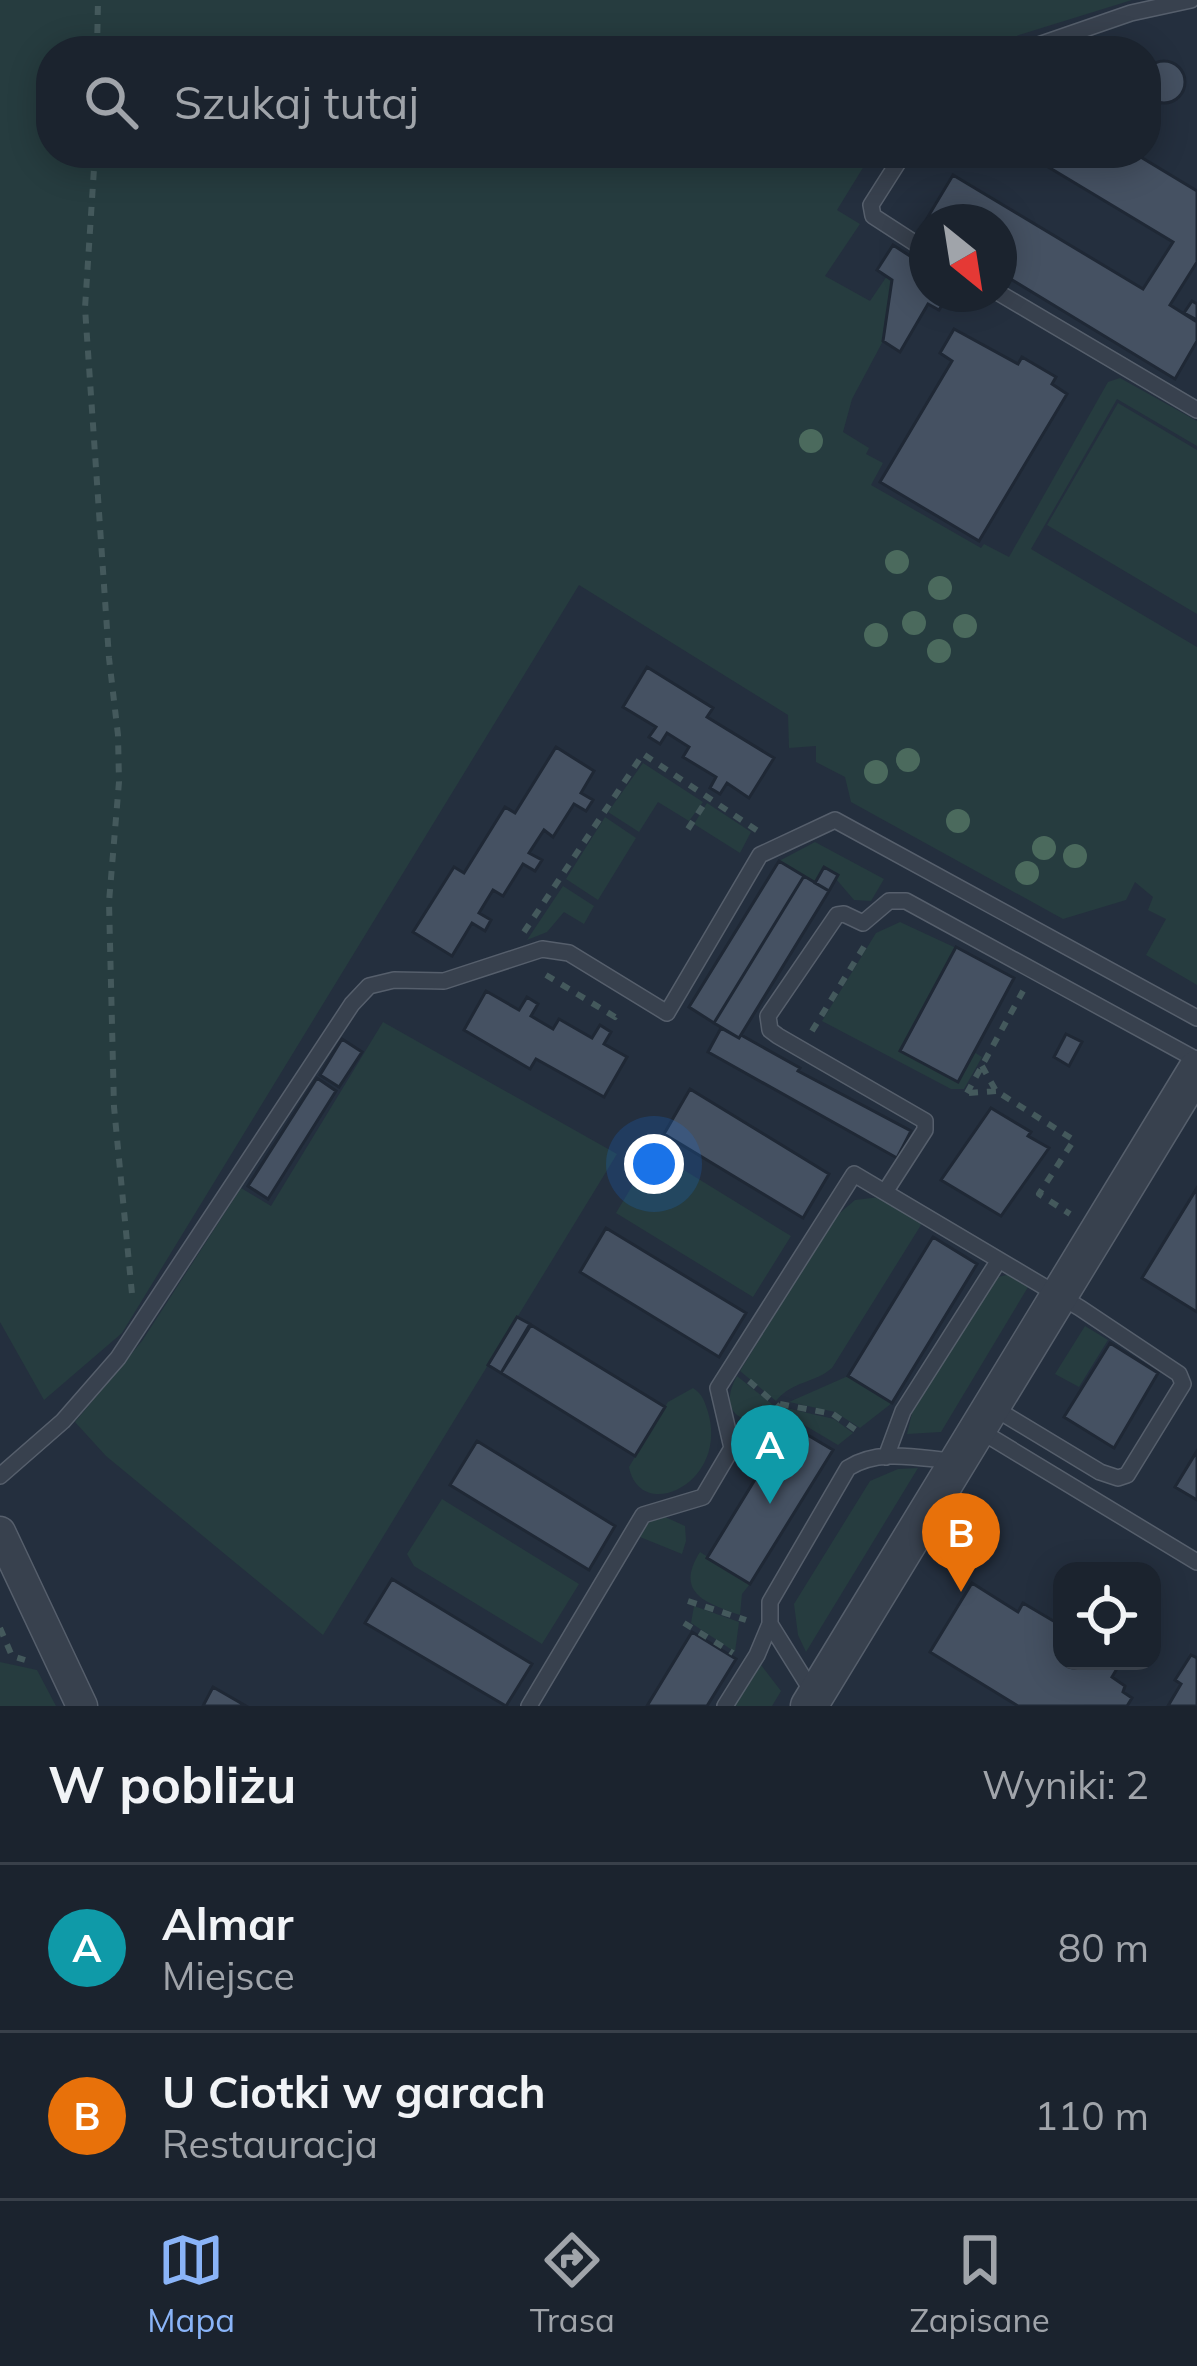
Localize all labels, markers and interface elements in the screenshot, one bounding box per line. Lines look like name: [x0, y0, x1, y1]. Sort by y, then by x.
search box: [36, 36, 1161, 168]
icon: search: [78, 69, 144, 135]
text: Szukaj tutaj: [174, 74, 419, 130]
north arrow: [909, 204, 1017, 312]
your location: [624, 1134, 684, 1194]
pin: A: [731, 1405, 809, 1504]
pin: B: [922, 1493, 1000, 1592]
map controls: [1053, 1562, 1161, 1670]
button: locate: [1053, 1562, 1161, 1670]
text: W pobliżu: [48, 1752, 296, 1816]
text: Wyniki: 2: [982, 1760, 1149, 1809]
text: Almar: [162, 1895, 294, 1951]
text: A: [72, 1923, 102, 1972]
text: 80 m: [1058, 1923, 1149, 1972]
text: Miejsce: [162, 1951, 295, 2000]
text: U Ciotki w garach: [162, 2063, 546, 2119]
text: B: [74, 2091, 100, 2140]
text: 110 m: [1034, 2091, 1149, 2140]
text: Restauracja: [162, 2119, 378, 2168]
tab: Mapa: [147, 2227, 235, 2340]
tab: Trasa: [530, 2227, 615, 2340]
tab: Zapisane: [909, 2227, 1050, 2340]

